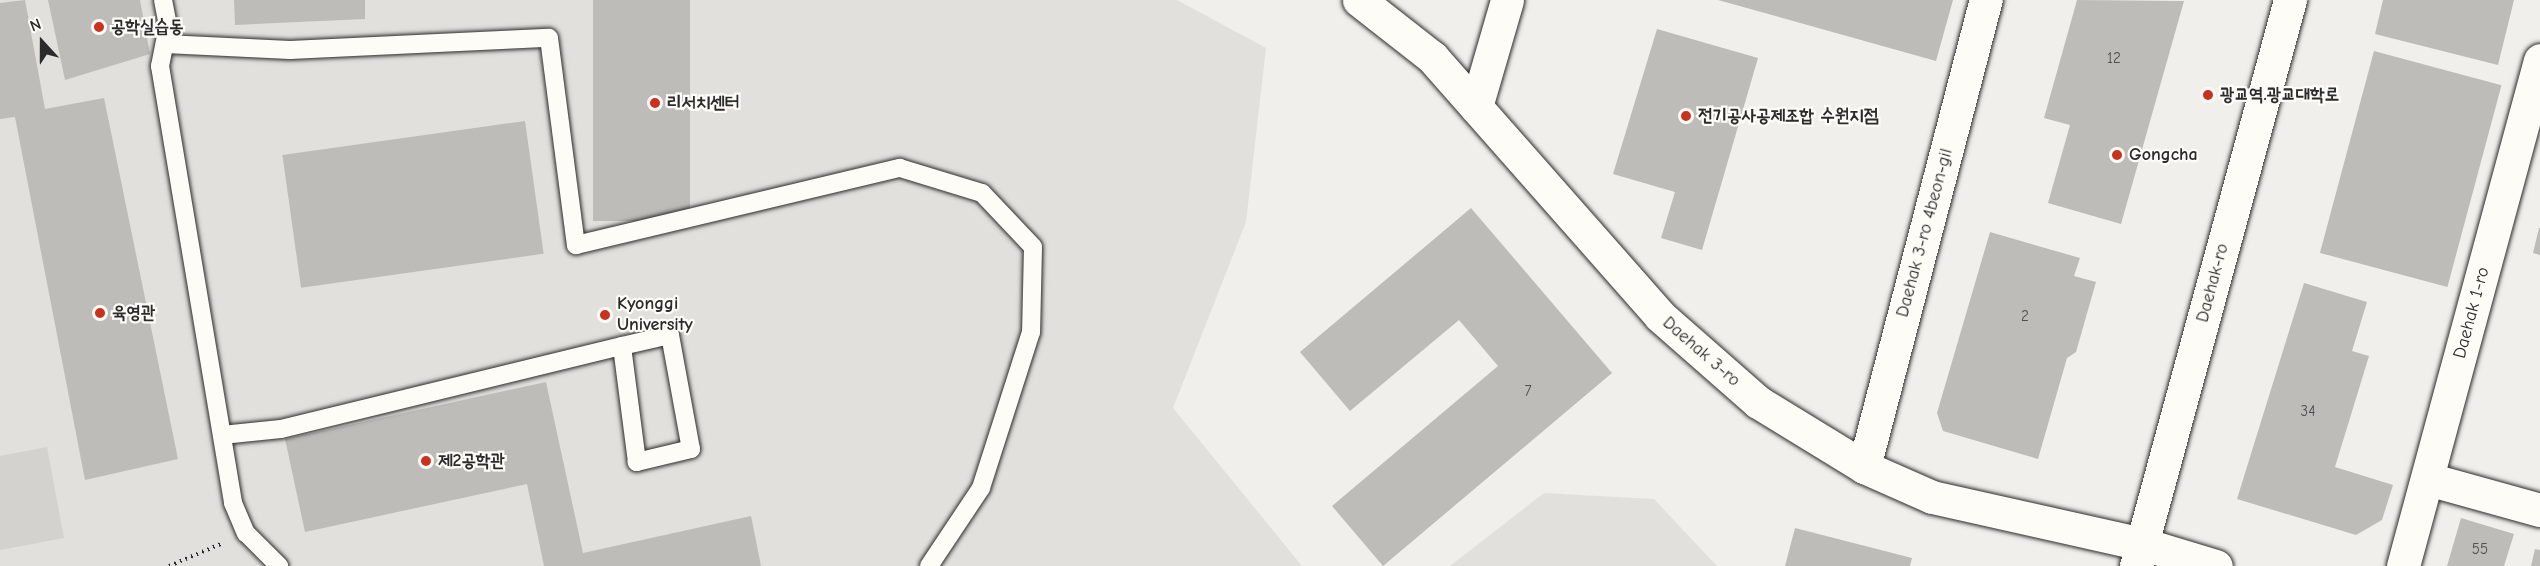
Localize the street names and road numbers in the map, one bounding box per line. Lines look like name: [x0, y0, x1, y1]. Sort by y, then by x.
street label: Daehak 3-ro 4beon-gil: [1892, 146, 1958, 320]
street label: Daehak-ro: [2192, 241, 2234, 325]
street label: Daehak 1-ro: [2449, 265, 2495, 361]
street label: Daehak 3-ro: [1658, 312, 1744, 392]

